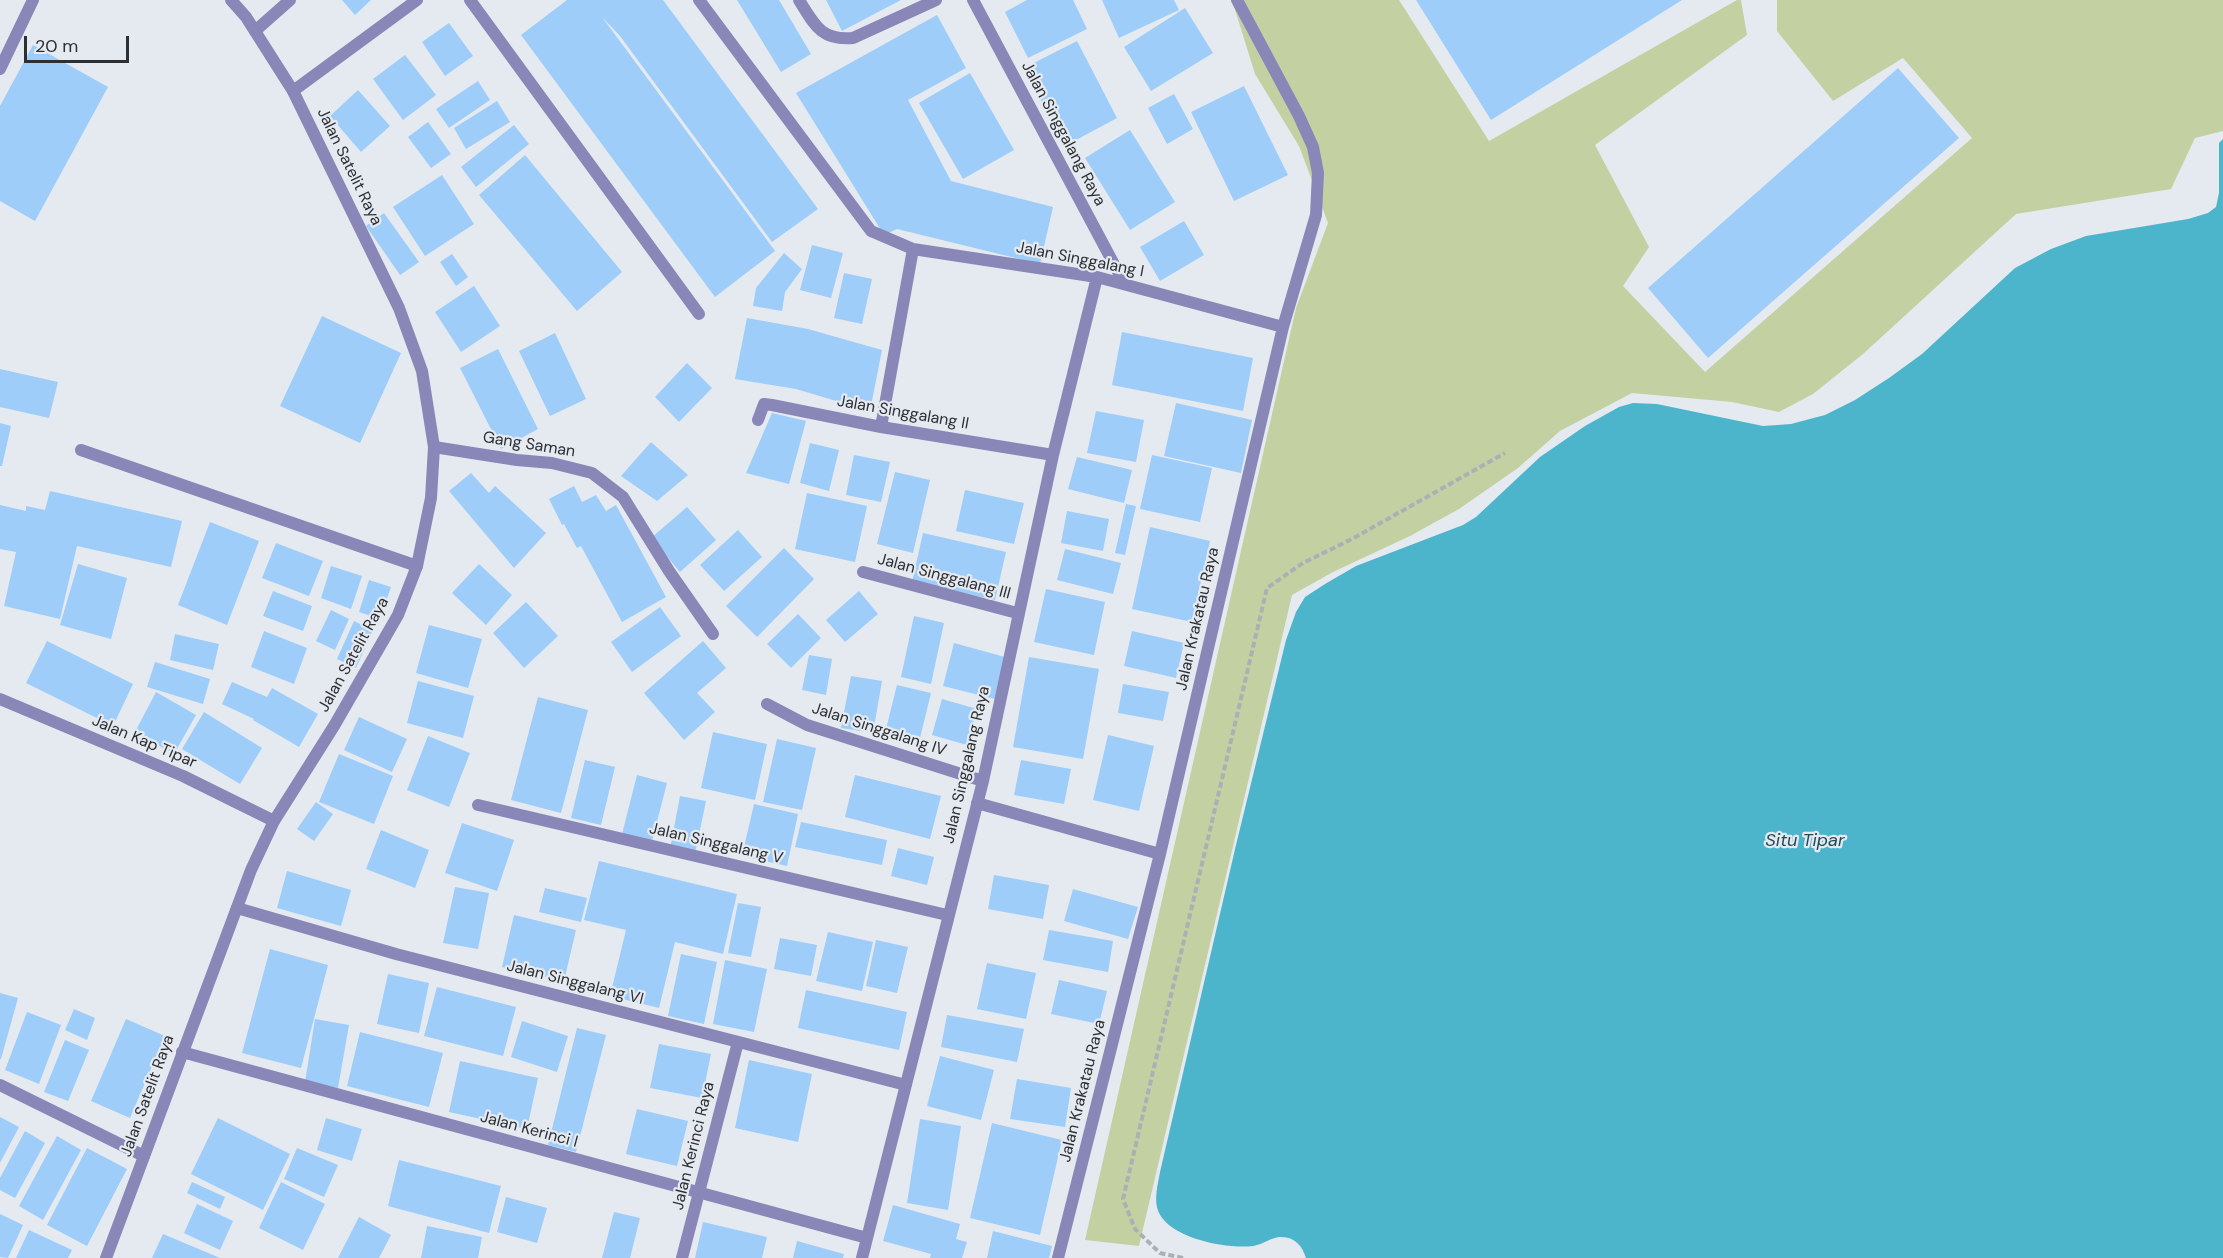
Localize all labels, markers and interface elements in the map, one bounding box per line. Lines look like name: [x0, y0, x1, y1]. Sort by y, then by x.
scale bar: [27, 24, 132, 62]
text: 20 m: [35, 34, 78, 58]
street label: Jalan Singgalang Raya: [1017, 59, 1109, 209]
street label: Jalan Satelit Raya: [312, 105, 386, 229]
street label: Jalan Singgalang I: [1015, 238, 1145, 282]
street label: Jalan Singgalang II: [836, 392, 970, 434]
street label: Gang Saman: [481, 428, 577, 462]
street label: Jalan Krakatau Raya: [1172, 546, 1224, 692]
street label: Jalan Singgalang III: [875, 550, 1013, 604]
street label: Jalan Satelit Raya: [315, 594, 393, 716]
street label: Jalan Singgalang Raya: [940, 685, 994, 845]
street label: Jalan Singgalang IV: [809, 699, 949, 761]
street label: Jalan Kap Tipar: [89, 711, 199, 773]
street label: Jalan Singgalang V: [647, 819, 785, 869]
water label: Situ Tipar: [1765, 830, 1845, 852]
street label: Jalan Singgalang VI: [505, 957, 645, 1009]
street label: Jalan Krakatau Raya: [1056, 1018, 1110, 1164]
street label: Jalan Satelit Raya: [117, 1033, 179, 1159]
street label: Jalan Kerinci Raya: [669, 1080, 719, 1212]
street label: Jalan Kerinci I: [478, 1108, 580, 1152]

